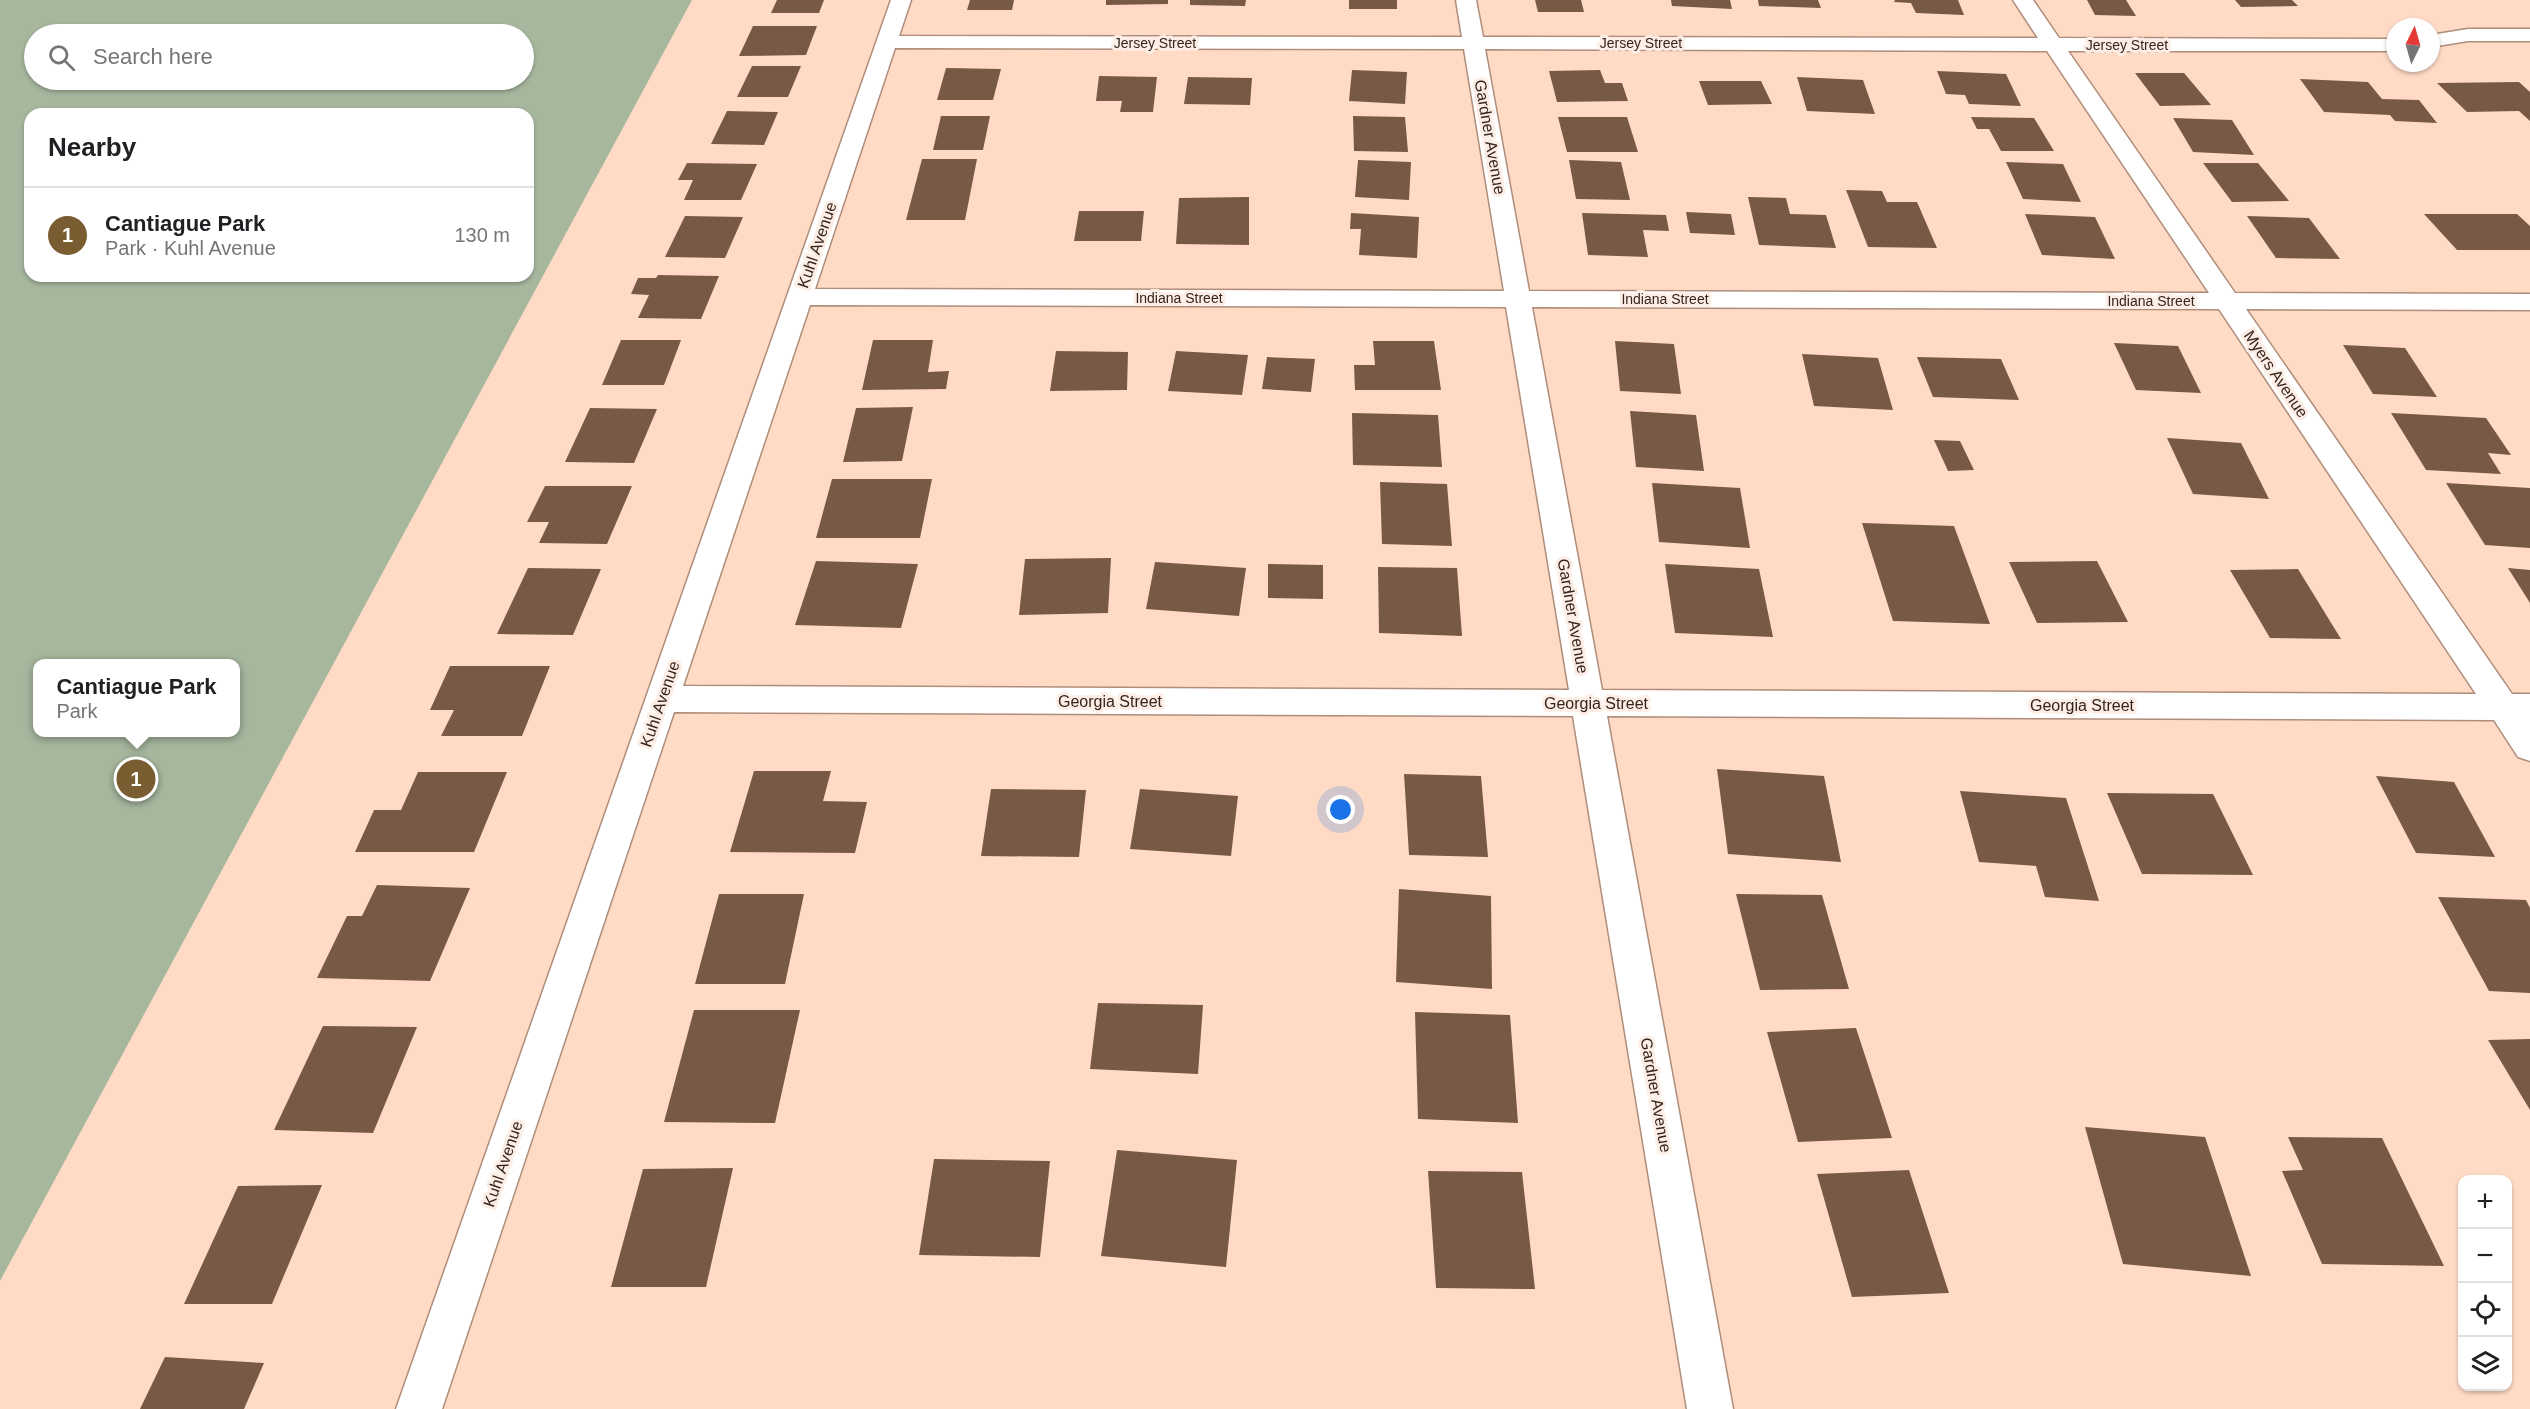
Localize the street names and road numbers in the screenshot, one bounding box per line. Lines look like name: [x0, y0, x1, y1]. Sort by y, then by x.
street label: Jersey Street: [1114, 35, 1196, 51]
street label: Jersey Street: [1600, 35, 1682, 51]
street label: Jersey Street: [2086, 37, 2168, 53]
street label: Gardner Avenue: [1472, 78, 1508, 196]
street label: Kuhl Avenue: [794, 200, 840, 290]
street label: Indiana Street: [1135, 290, 1223, 306]
street label: Indiana Street: [1621, 291, 1709, 307]
street label: Indiana Street: [2107, 293, 2195, 309]
street label: Myers Avenue: [2241, 327, 2311, 421]
street label: Gardner Avenue: [1555, 557, 1591, 675]
street label: Kuhl Avenue: [637, 659, 683, 749]
street label: Georgia Street: [1058, 693, 1163, 710]
street label: Georgia Street: [1544, 695, 1649, 712]
street label: Georgia Street: [2030, 697, 2135, 714]
street label: Gardner Avenue: [1638, 1036, 1674, 1154]
street label: Kuhl Avenue: [480, 1119, 526, 1209]

